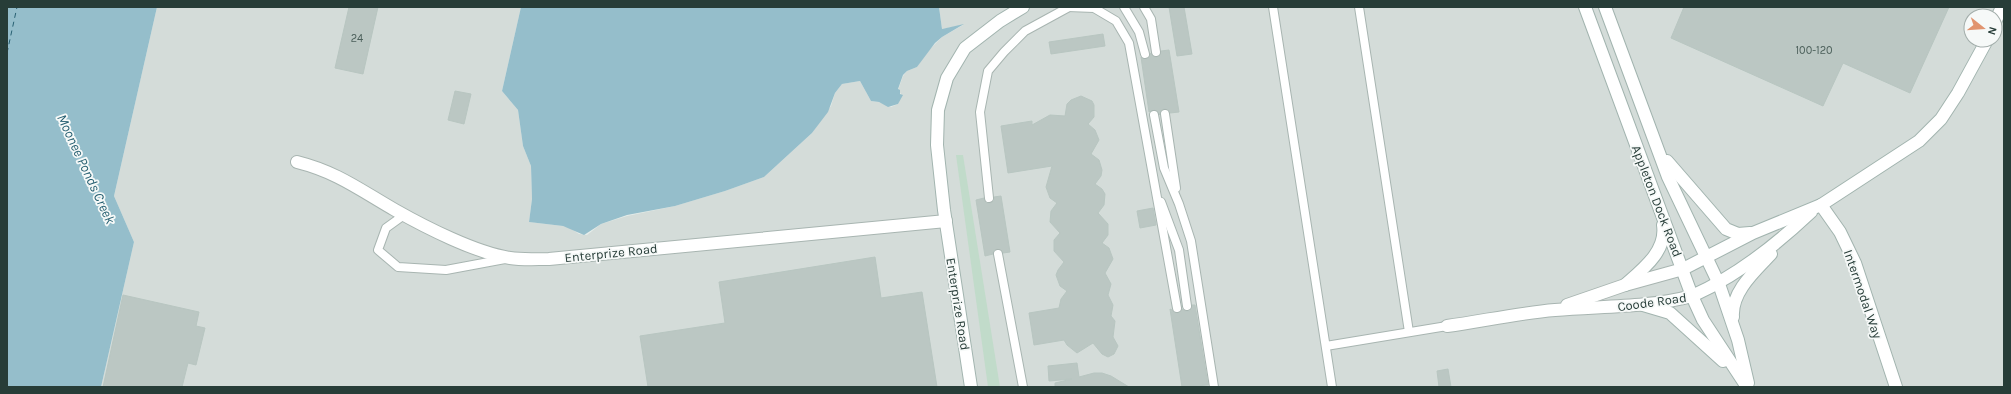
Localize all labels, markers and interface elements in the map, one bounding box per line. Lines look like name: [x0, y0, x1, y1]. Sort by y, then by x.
north arrow: [1963, 8, 2003, 48]
text: N: [1985, 25, 1999, 36]
house number: 24: [351, 32, 363, 45]
house number: 100-120: [1795, 44, 1833, 57]
water label: Moonee Ponds Creek: [53, 111, 119, 227]
street label: Appleton Dock Road: [1629, 143, 1685, 259]
street label: Enterprize Road: [564, 241, 658, 265]
street label: Intermodal Way: [1841, 248, 1885, 340]
street label: Enterprize Road: [943, 257, 973, 351]
street label: Coode Road: [1617, 290, 1687, 314]

